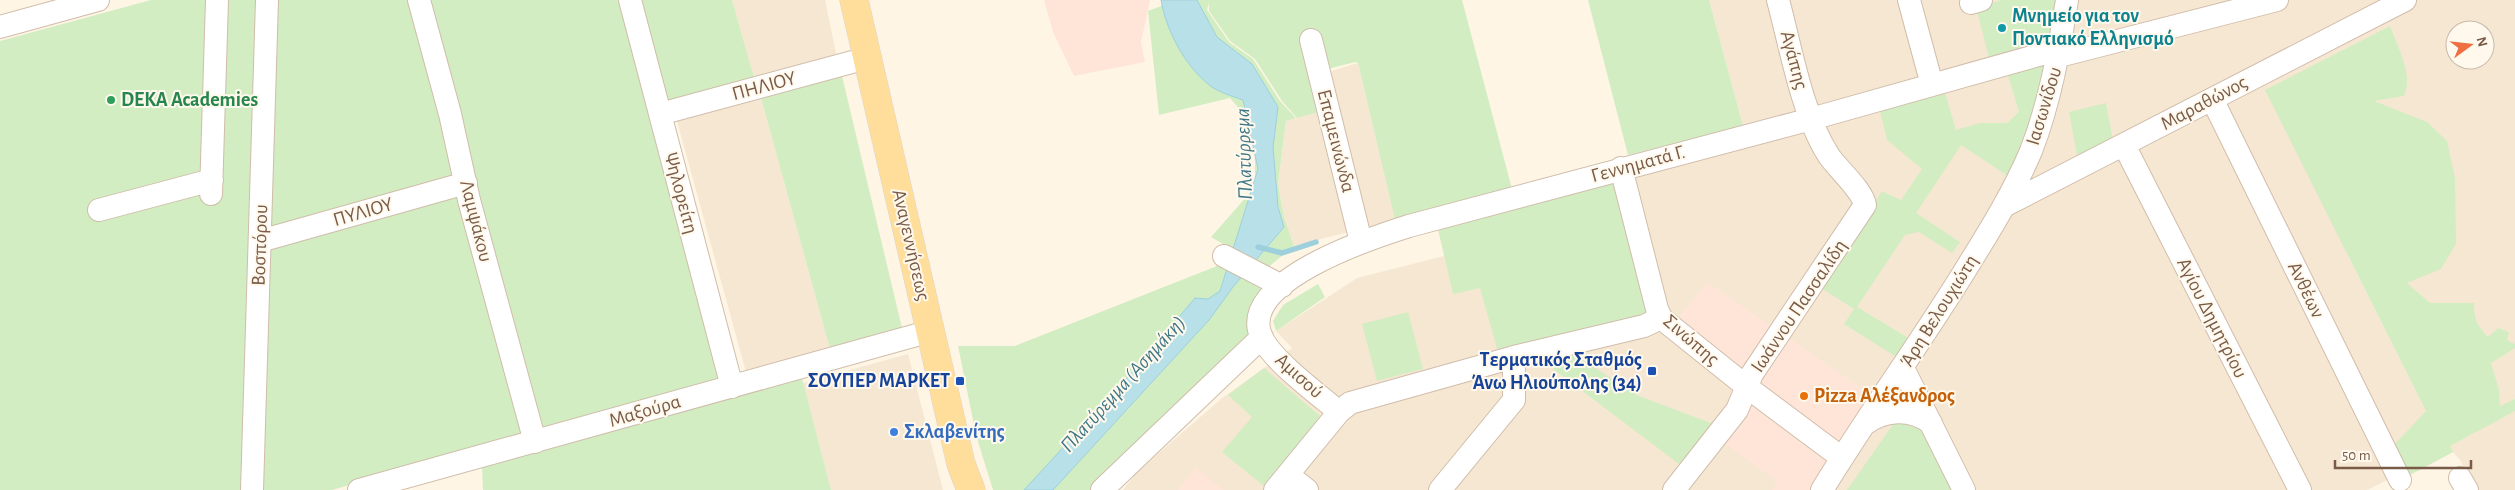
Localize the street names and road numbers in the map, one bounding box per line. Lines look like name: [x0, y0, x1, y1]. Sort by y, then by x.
street label: Αγάπης: [1777, 28, 1811, 92]
street label: Ιασωνίδου: [2023, 64, 2065, 148]
street label: ΠΗΛΙΟΥ: [730, 68, 799, 104]
street label: Μαραθώνος: [2158, 72, 2251, 134]
street label: Επαμεινώνδα: [1314, 87, 1358, 195]
street label: Γεννηματά Γ.: [1589, 142, 1687, 186]
street label: Ψηλορείτη: [661, 150, 701, 236]
street label: Λαμψάκου: [456, 178, 496, 264]
street label: Αναγεννήσεως: [888, 187, 934, 303]
street label: ΠΥΛΙΟΥ: [331, 194, 396, 230]
street label: Βοσπόρου: [249, 204, 271, 286]
street label: Ιωάννου Πασσαλίδη: [1747, 236, 1851, 376]
street label: Άρη Βελουχιώτη: [1896, 251, 1982, 371]
street label: Αγίου Δημητρίου: [2173, 255, 2251, 381]
street label: Ανθέων: [2284, 259, 2328, 321]
street label: Σινώπης: [1659, 311, 1723, 370]
street label: Αμισού: [1271, 350, 1327, 402]
street label: Μαξούρα: [607, 391, 683, 431]

